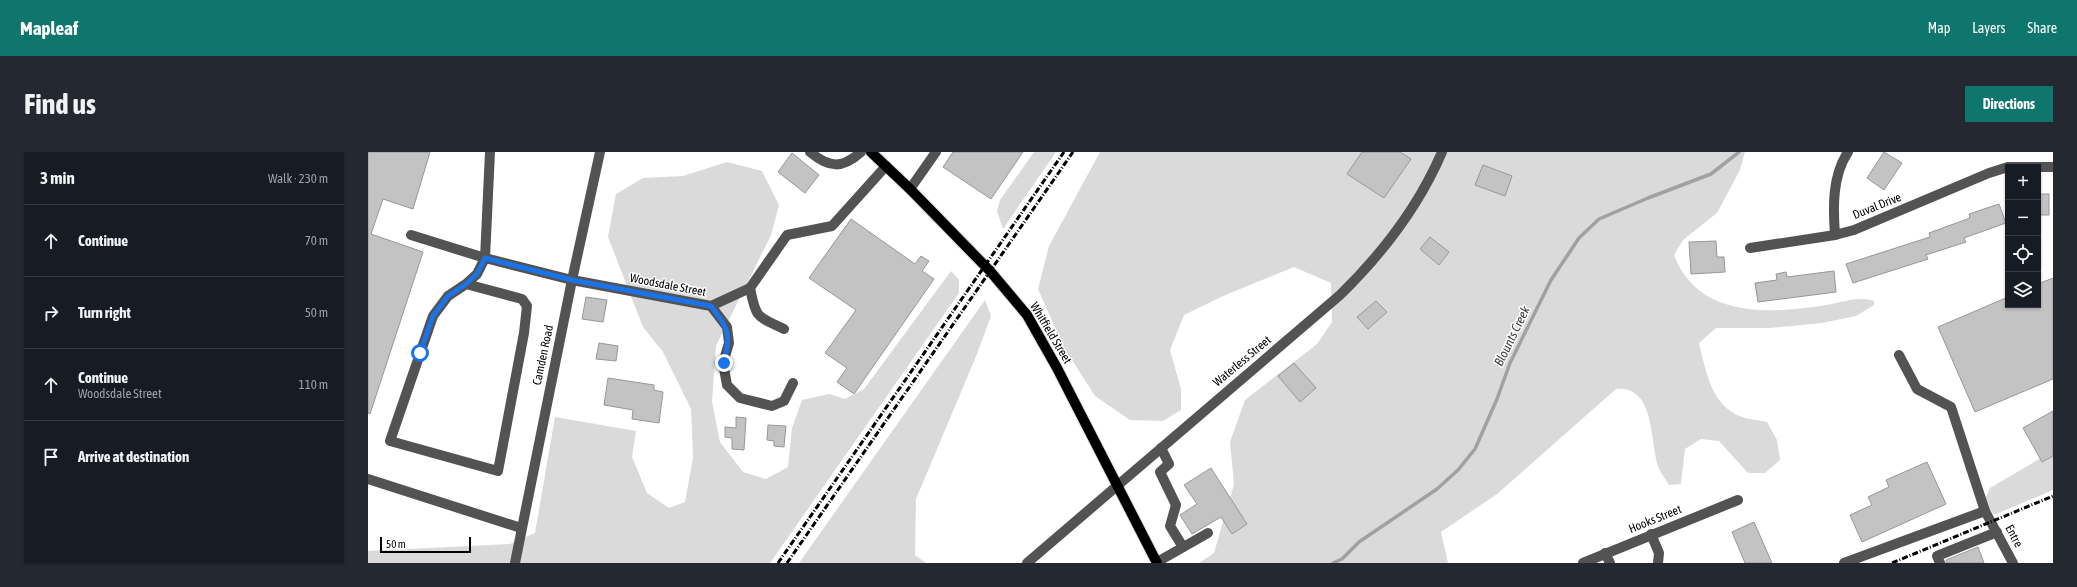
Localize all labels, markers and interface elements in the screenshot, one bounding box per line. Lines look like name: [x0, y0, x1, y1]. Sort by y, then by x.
text: Mapleaf: [20, 17, 78, 39]
text: Map: [1928, 20, 1950, 36]
text: Layers: [1972, 20, 2005, 36]
text: Share: [2027, 20, 2057, 36]
button: Directions: [1965, 86, 2053, 122]
text: Find us: [24, 88, 96, 120]
map controls: [2005, 164, 2041, 308]
button: +: [2005, 164, 2041, 200]
text: 3 min: [40, 168, 75, 188]
text: Walk · 230 m: [268, 171, 328, 186]
street label: Duval Drive: [1851, 190, 1903, 222]
button: −: [2005, 200, 2041, 236]
icon: ahead: [40, 230, 62, 252]
text: Continue: [78, 232, 128, 249]
text: 70 m: [305, 233, 328, 248]
button: locate: [2005, 236, 2041, 272]
street label: Woodsdale Street: [629, 271, 708, 299]
button: layers: [2005, 272, 2041, 308]
street label: Whitfield Street: [1027, 300, 1075, 367]
icon: right: [40, 302, 62, 324]
water label: Blounts Creek: [1491, 303, 1533, 368]
text: Turn right: [78, 304, 131, 321]
text: 50 m: [305, 305, 328, 320]
street label: Camden Road: [530, 324, 556, 386]
street label: Waterless Street: [1210, 332, 1274, 389]
route start: [411, 344, 429, 362]
route end: [715, 354, 733, 372]
text: Continue: [78, 369, 128, 386]
icon: ahead: [40, 374, 62, 396]
text: 110 m: [299, 377, 328, 392]
text: Woodsdale Street: [78, 386, 162, 401]
icon: arrive: [40, 446, 62, 468]
text: Arrive at destination: [78, 448, 189, 465]
street label: Hooks Street: [1627, 502, 1684, 536]
street label: Entre: [2002, 522, 2026, 550]
scale bar: [380, 535, 471, 554]
text: 50 m: [386, 538, 406, 550]

